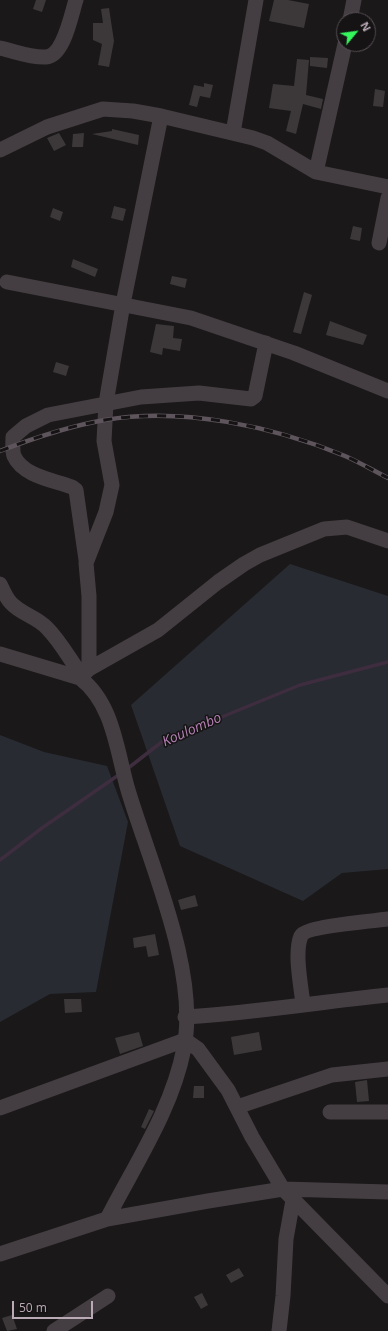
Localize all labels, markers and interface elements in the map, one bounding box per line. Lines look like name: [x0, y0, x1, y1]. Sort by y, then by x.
north arrow: [336, 12, 376, 52]
text: N: [357, 19, 375, 34]
water label: Koulombo: [160, 709, 224, 751]
scale bar: [14, 1293, 95, 1319]
text: 50 m: [19, 1299, 47, 1316]

